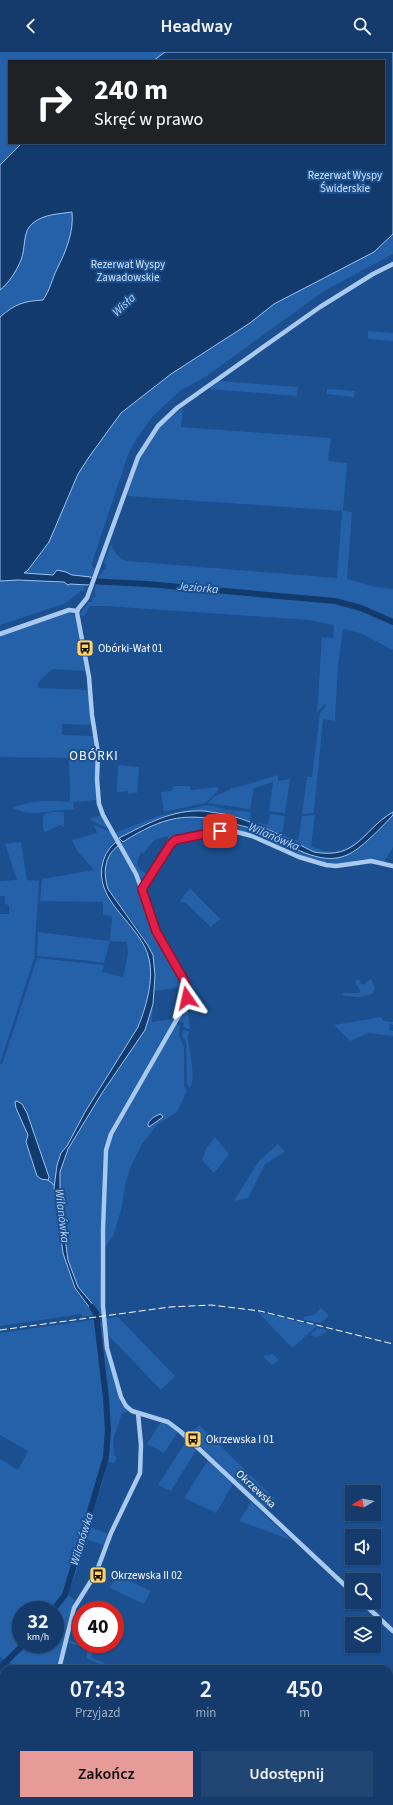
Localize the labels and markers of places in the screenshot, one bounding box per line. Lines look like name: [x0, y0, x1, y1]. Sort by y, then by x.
bus stop icon: Obórki-Wał 01: [75, 638, 95, 658]
place label: Obórki-Wał 01: [98, 641, 163, 656]
pin: [203, 814, 237, 848]
bus stop icon: Okrzewska I 01: [183, 1429, 203, 1449]
place label: Okrzewska I 01: [206, 1432, 274, 1447]
bus stop icon: Okrzewska II 02: [88, 1565, 108, 1585]
place label: Okrzewska II 02: [111, 1568, 182, 1583]

